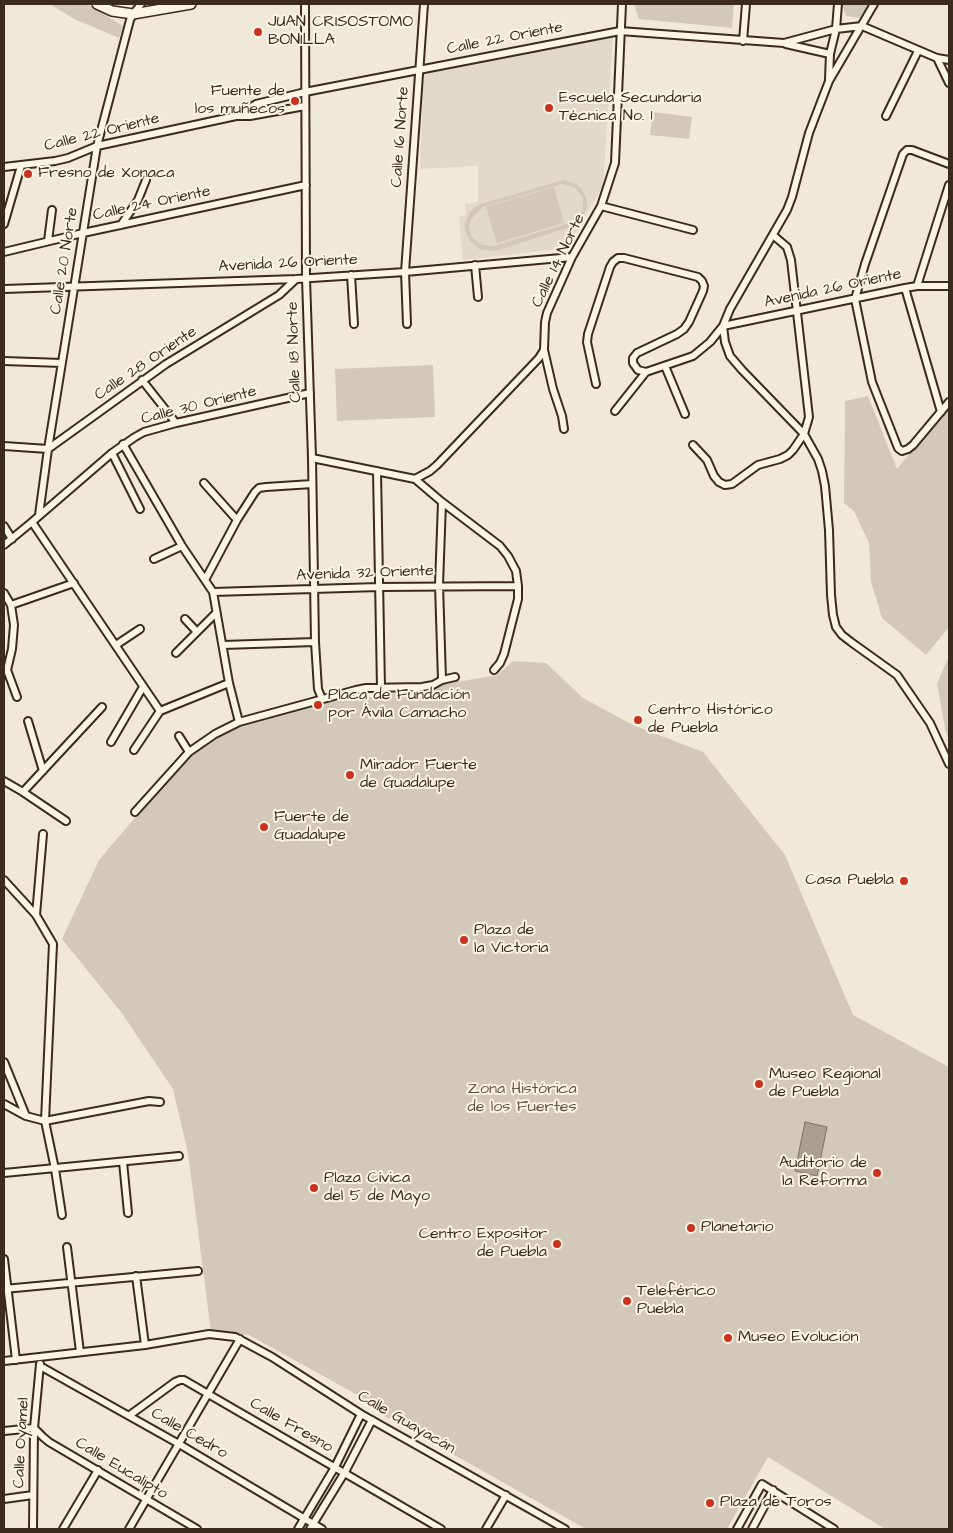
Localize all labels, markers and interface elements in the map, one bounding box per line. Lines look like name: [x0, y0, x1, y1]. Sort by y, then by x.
place label: JUAN CRISOSTOMO BONILLA: [268, 13, 413, 51]
street label: Calle 22 Oriente: [445, 18, 565, 60]
marker: JUAN CRISOSTOMO BONILLA: [252, 26, 264, 38]
place label: Fuente de los muñecos: [195, 82, 285, 120]
street label: Calle 16 Norte: [388, 86, 414, 188]
place label: Escuela Secundaria Técnica No. 1: [559, 89, 701, 127]
marker: Fuente de los muñecos: [289, 95, 301, 107]
marker: Escuela Secundaria Técnica No. 1: [543, 102, 555, 114]
street label: Calle 22 Oriente: [42, 109, 162, 157]
place label: Fresno de Xonaca: [38, 164, 174, 184]
marker: Fresno de Xonaca: [22, 168, 34, 180]
street label: Calle 24 Oriente: [91, 182, 213, 226]
street label: Calle 20 Norte: [47, 206, 83, 316]
street label: Calle 14 Norte: [528, 211, 590, 311]
street label: Avenida 26 Oriente: [218, 251, 358, 277]
street label: Avenida 26 Oriente: [763, 265, 903, 313]
street label: Calle 18 Norte: [284, 301, 306, 403]
street label: Calle 28 Oriente: [91, 323, 201, 405]
street label: Calle 30 Oriente: [139, 382, 259, 430]
street label: Avenida 32 Oriente: [296, 562, 434, 586]
place label: Placa de Fundación por Ávila Camacho: [328, 686, 470, 724]
marker: Placa de Fundación por Ávila Camacho: [312, 699, 324, 711]
place label: Centro Histórico de Puebla: [648, 701, 773, 739]
marker: Centro Histórico de Puebla: [632, 714, 644, 726]
place label: Mirador Fuerte de Guadalupe: [360, 756, 477, 794]
marker: Mirador Fuerte de Guadalupe: [344, 769, 356, 781]
place label: Fuerte de Guadalupe: [274, 808, 349, 846]
marker: Fuerte de Guadalupe: [258, 821, 270, 833]
place label: Casa Puebla: [805, 871, 894, 891]
marker: Casa Puebla: [898, 875, 910, 887]
place label: Plaza de la Victoria: [474, 921, 548, 959]
marker: Plaza de la Victoria: [458, 934, 470, 946]
place label: Museo Regional de Puebla: [769, 1065, 881, 1103]
marker: Museo Regional de Puebla: [753, 1078, 765, 1090]
park label: Zona Histórica de los Fuertes: [467, 1080, 577, 1118]
place label: Auditorio de la Reforma: [779, 1154, 867, 1192]
marker: Auditorio de la Reforma: [871, 1167, 883, 1179]
place label: Plaza Cívica del 5 de Mayo: [324, 1169, 430, 1207]
marker: Plaza Cívica del 5 de Mayo: [308, 1182, 320, 1194]
place label: Planetario: [701, 1218, 773, 1238]
marker: Planetario: [685, 1222, 697, 1234]
place label: Centro Expositor de Puebla: [419, 1225, 547, 1263]
marker: Centro Expositor de Puebla: [551, 1238, 563, 1250]
place label: Teleférico Puebla: [637, 1282, 715, 1320]
marker: Teleférico Puebla: [621, 1295, 633, 1307]
place label: Museo Evolución: [738, 1328, 858, 1348]
marker: Museo Evolución: [722, 1332, 734, 1344]
street label: Calle Guayacán: [354, 1387, 458, 1459]
street label: Calle Fresno: [246, 1394, 336, 1458]
street label: Calle Oyamel: [10, 1397, 34, 1489]
street label: Calle Cedro: [147, 1404, 231, 1464]
street label: Calle Eucalipto: [71, 1434, 171, 1504]
place label: Plaza de Toros: [720, 1493, 831, 1513]
marker: Plaza de Toros: [704, 1497, 716, 1509]

